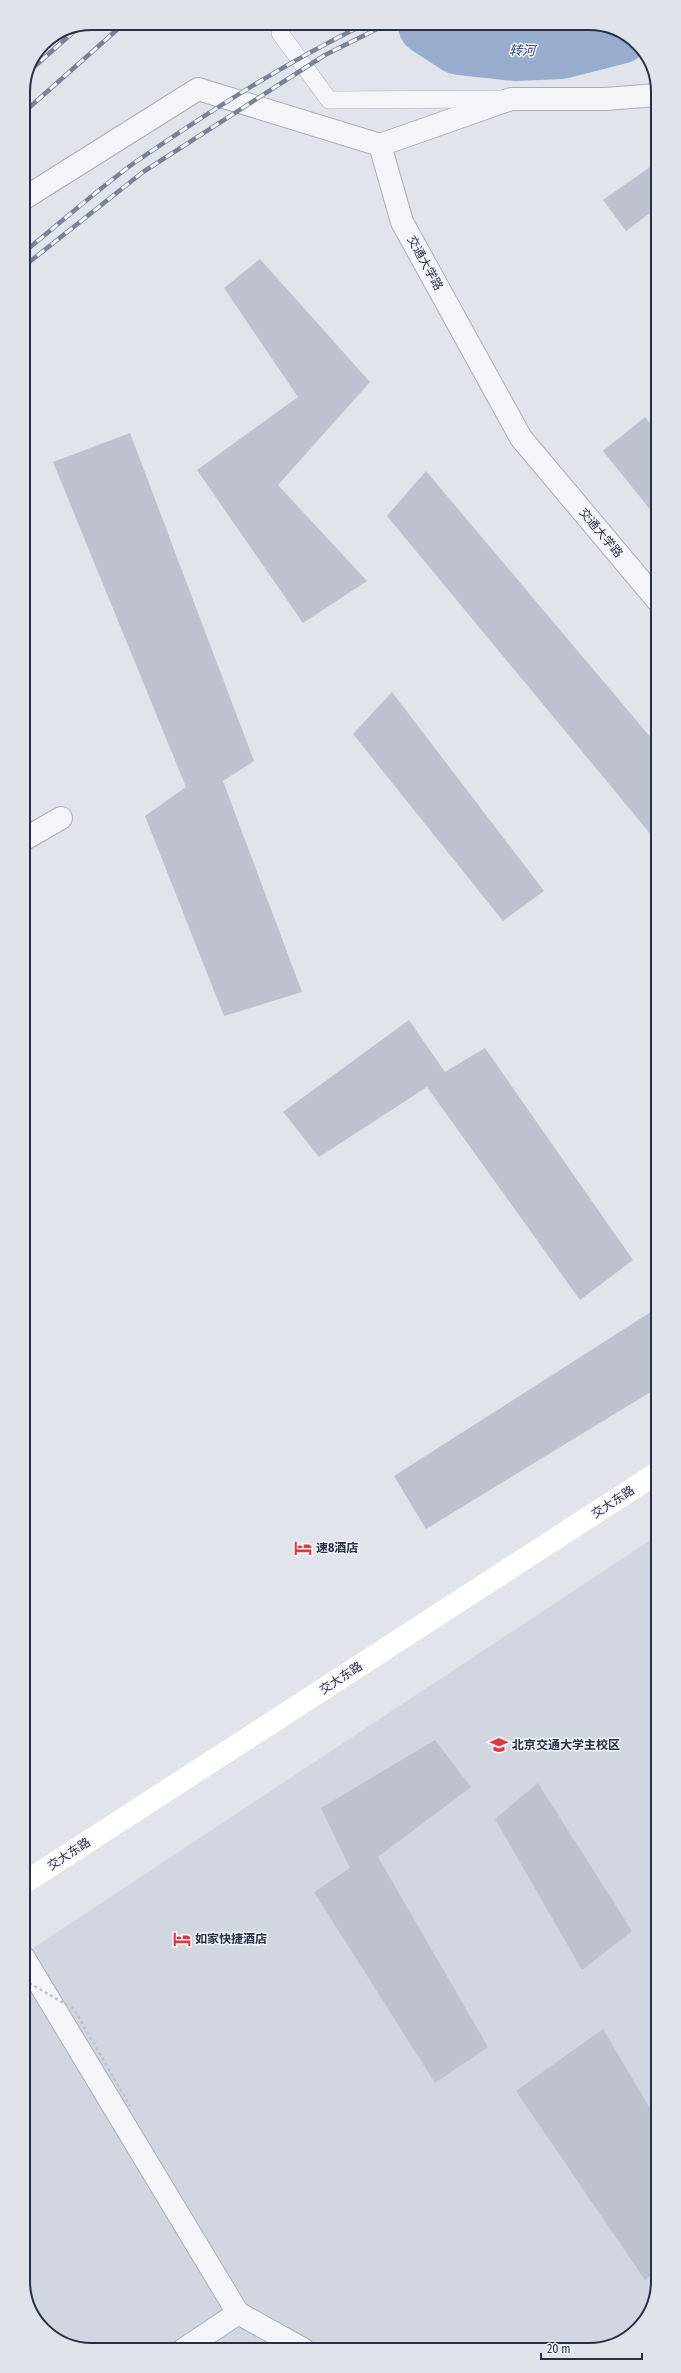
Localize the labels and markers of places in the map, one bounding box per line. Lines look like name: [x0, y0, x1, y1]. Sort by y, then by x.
hotel icon: 速8酒店: [293, 1538, 313, 1558]
place label: 速8酒店: [316, 1541, 358, 1555]
school or university icon: 北京交通大学主校区: [489, 1735, 509, 1755]
place label: 北京交通大学主校区: [512, 1738, 620, 1752]
hotel icon: 如家快捷酒店: [172, 1929, 192, 1949]
place label: 如家快捷酒店: [195, 1932, 267, 1946]

